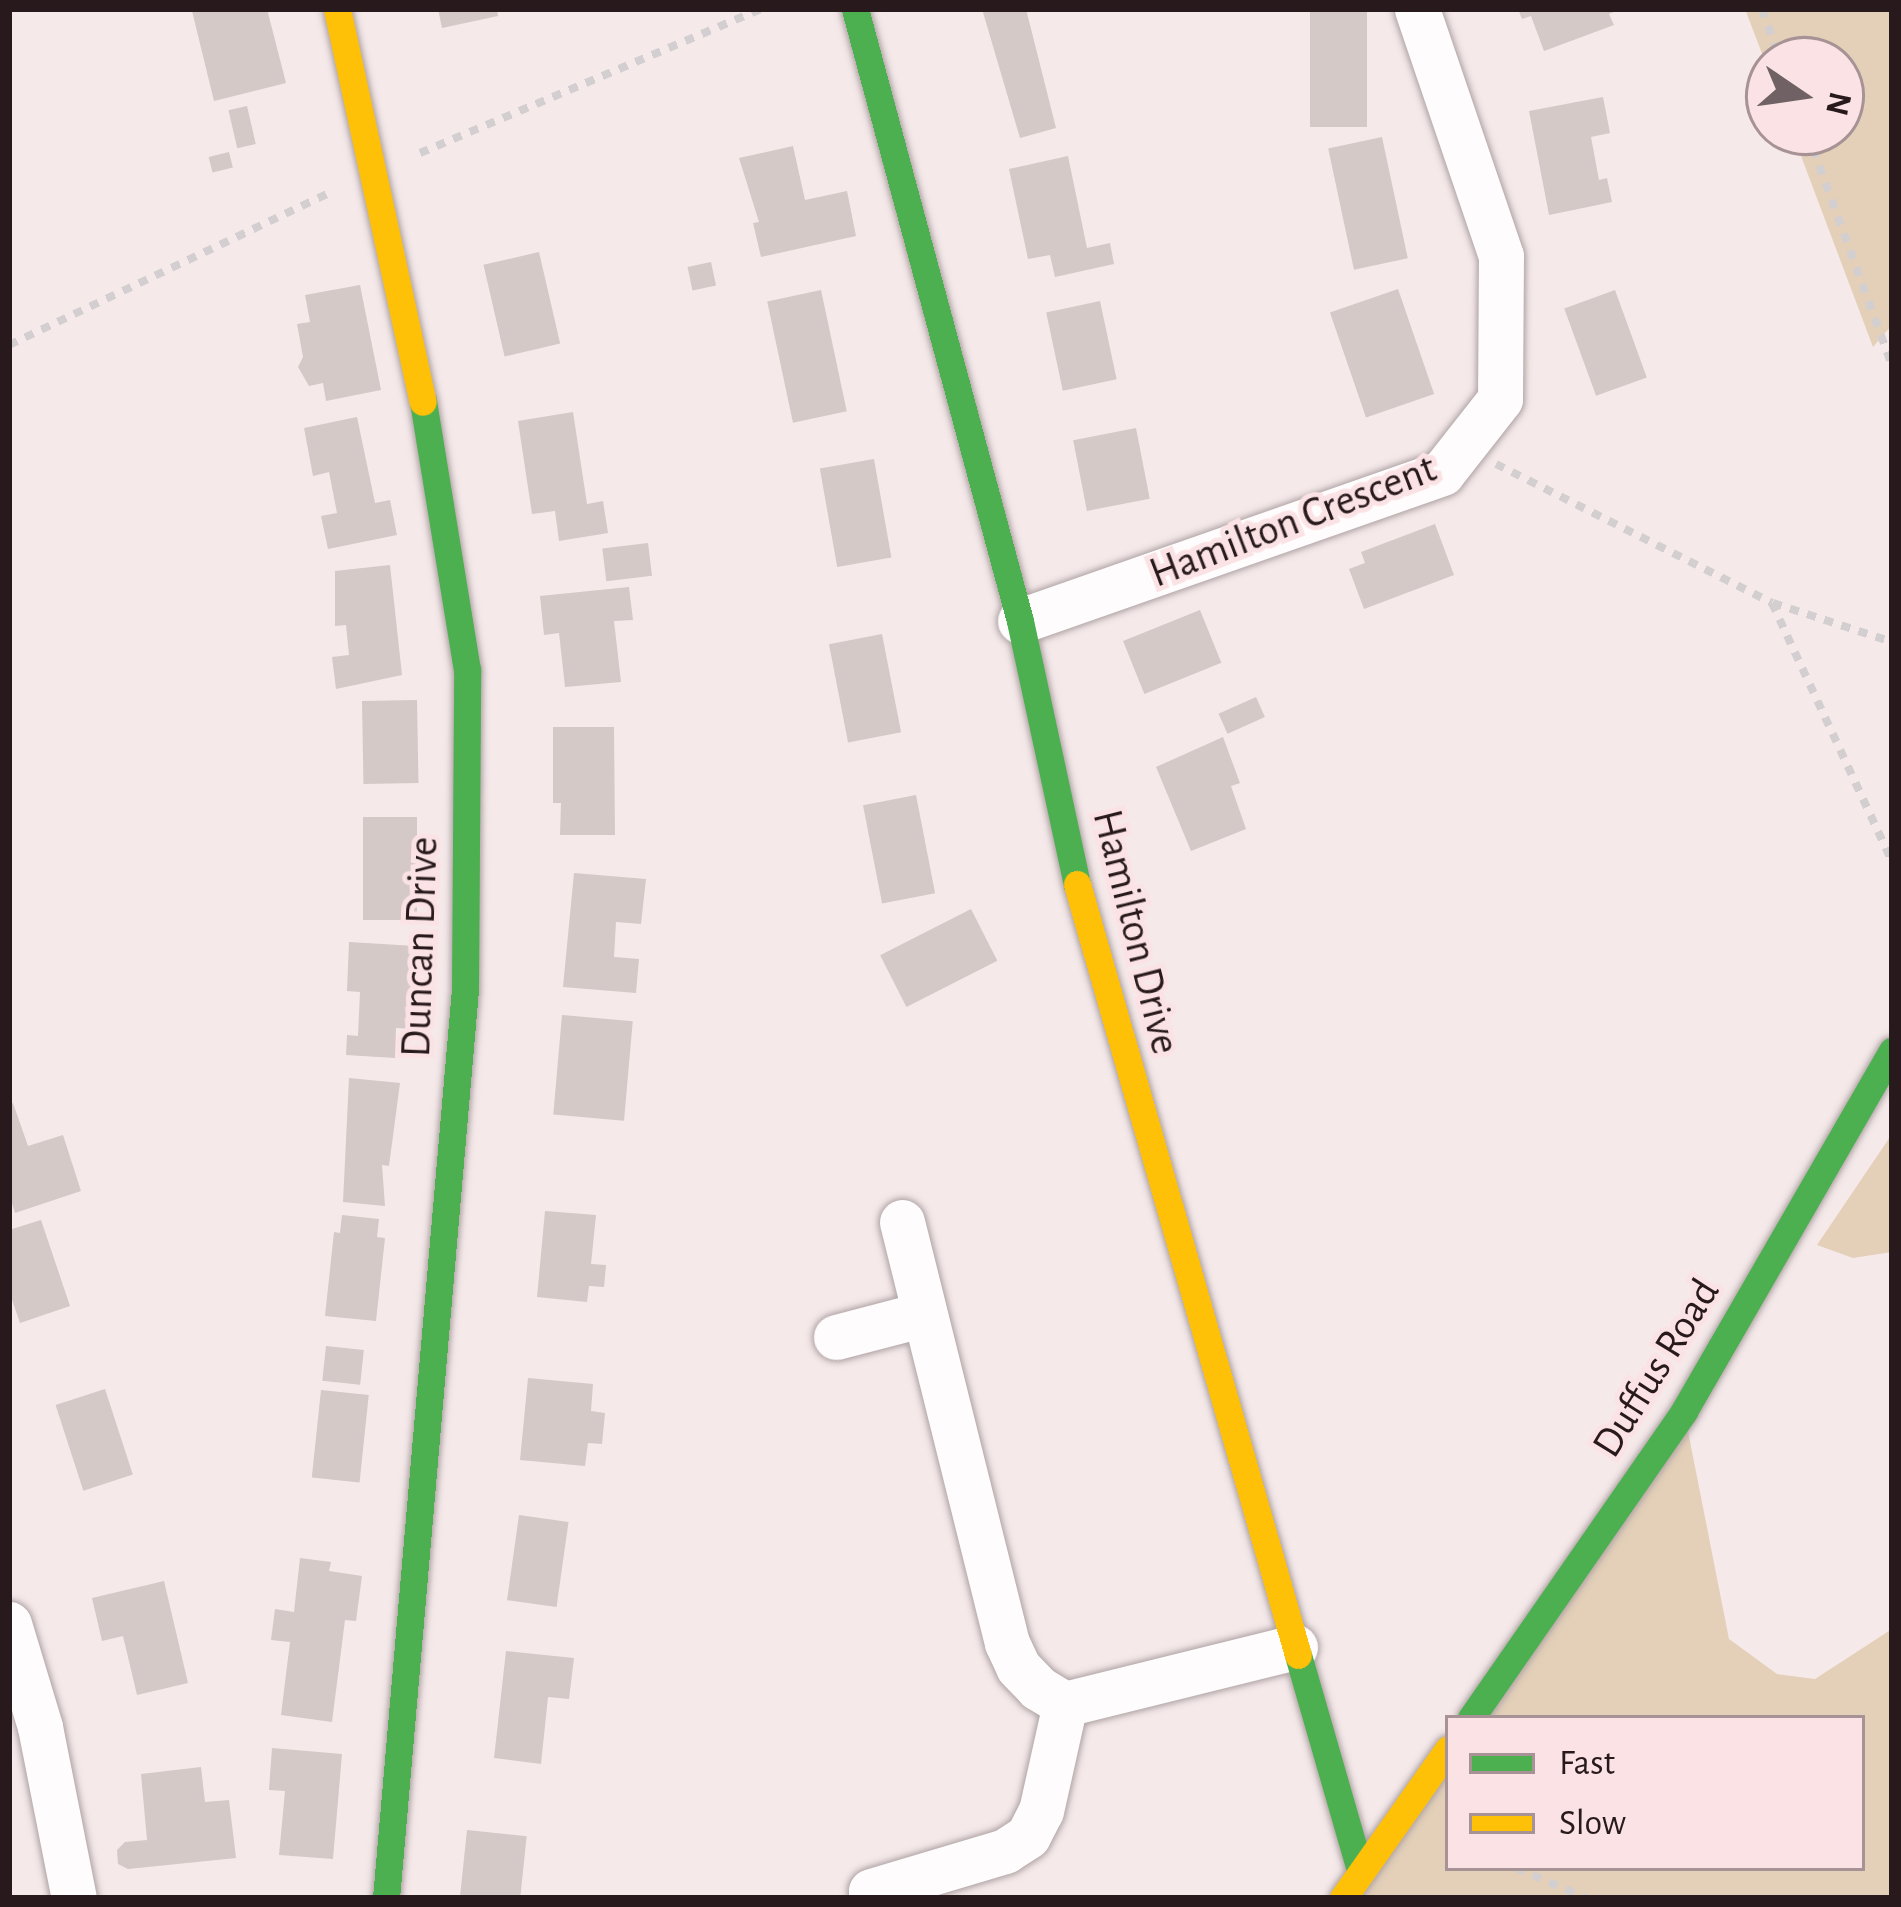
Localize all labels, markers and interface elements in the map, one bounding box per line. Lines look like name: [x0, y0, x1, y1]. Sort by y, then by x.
north arrow: [1745, 36, 1865, 156]
text: N: [1819, 89, 1856, 118]
street label: Hamilton Crescent: [1143, 443, 1443, 599]
street label: Hamilton Drive: [1081, 805, 1191, 1059]
street label: Duncan Drive: [391, 836, 449, 1058]
street label: Duffus Road: [1581, 1269, 1731, 1467]
legend: [1445, 1715, 1865, 1871]
text: Fast: [1559, 1745, 1615, 1781]
text: Slow: [1559, 1805, 1626, 1841]

